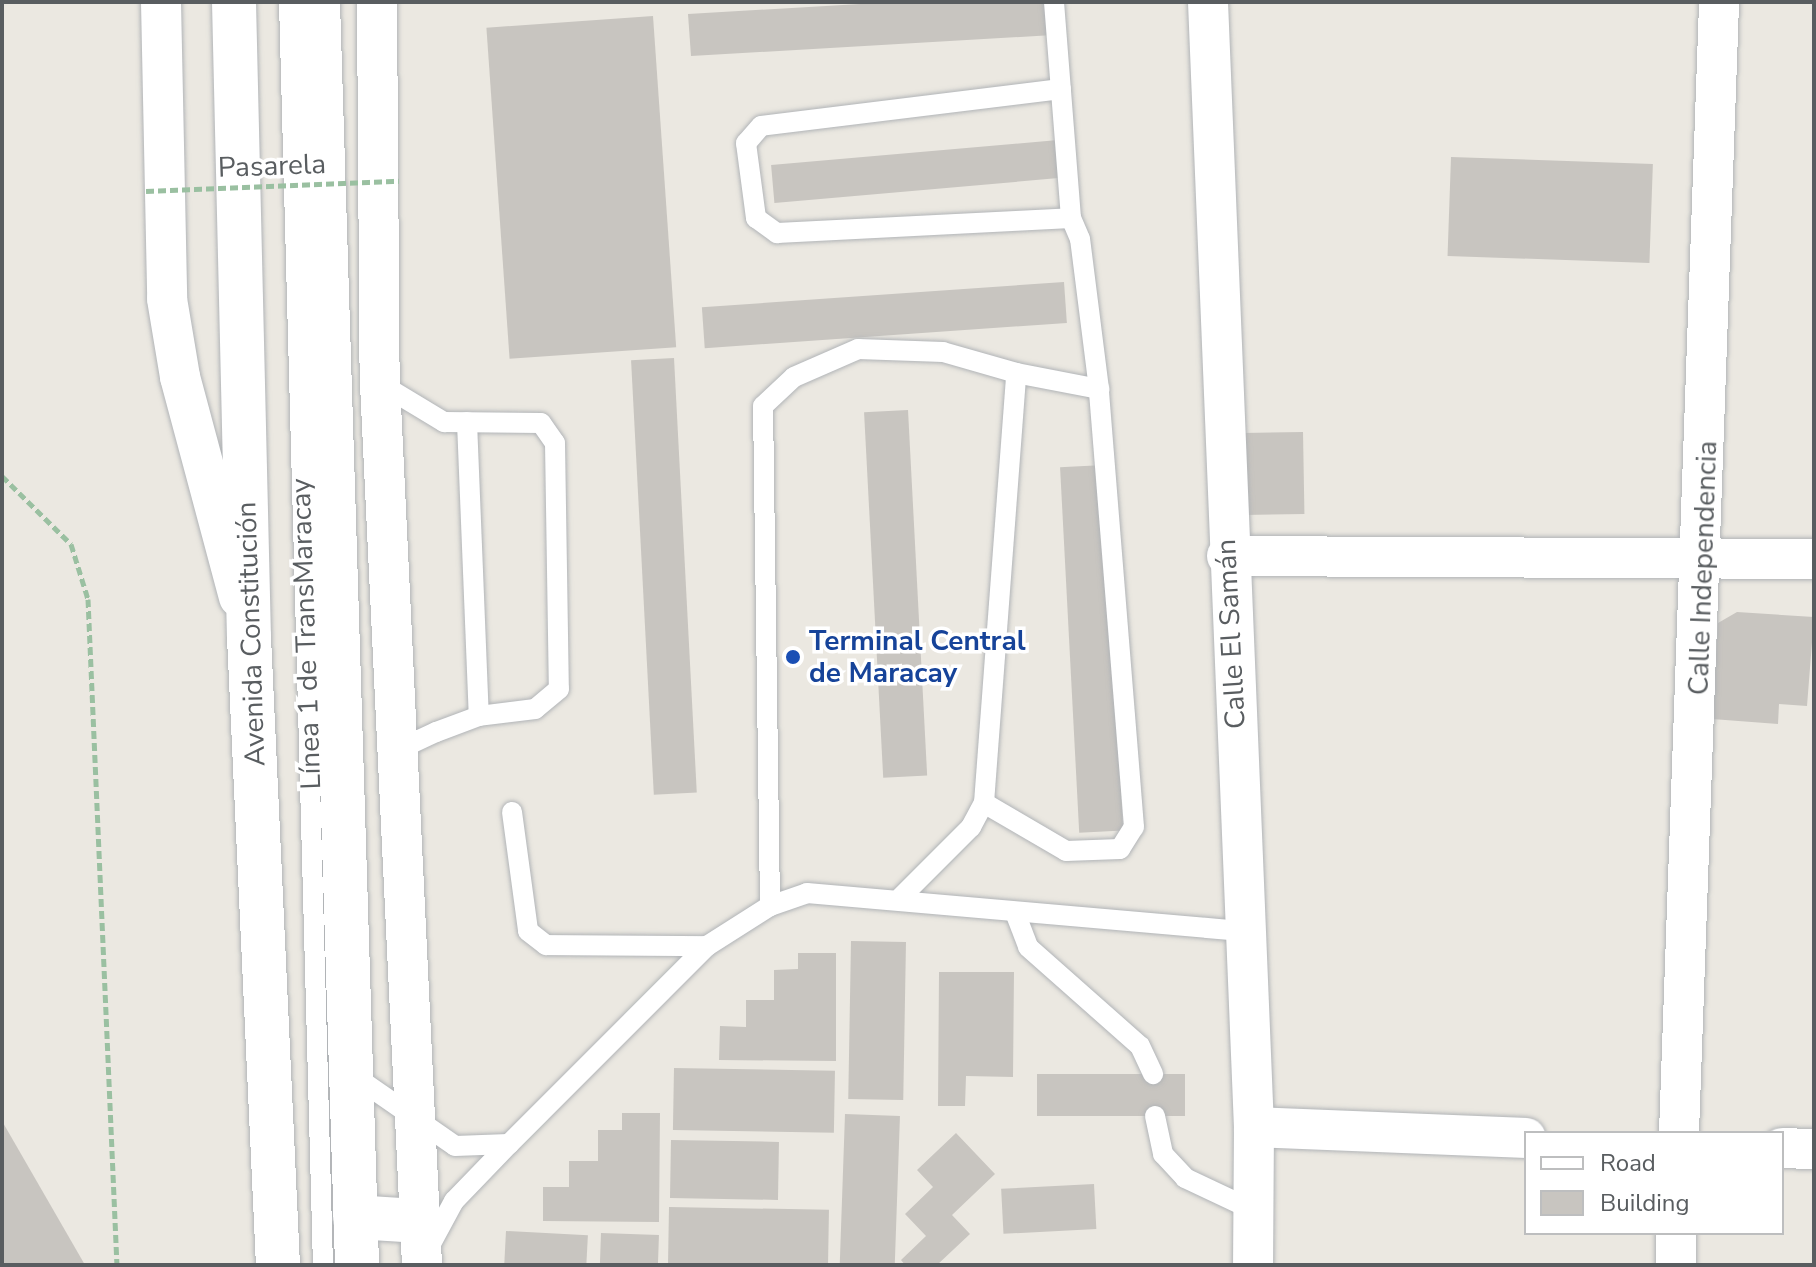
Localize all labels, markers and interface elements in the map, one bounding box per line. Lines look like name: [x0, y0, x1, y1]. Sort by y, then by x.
street label: Pasarela: [217, 147, 327, 185]
street label: Calle Independencia: [1682, 440, 1724, 696]
street label: Línea 1 de TransMaracay: [284, 478, 328, 790]
street label: Avenida Constitución: [230, 501, 272, 767]
street label: Calle El Samán: [1209, 538, 1253, 730]
place label: Terminal Central de Maracay: [809, 624, 1026, 690]
marker: Terminal Central de Maracay: [784, 648, 802, 666]
legend: [1524, 1131, 1784, 1235]
text: Road: [1600, 1147, 1656, 1179]
text: Building: [1600, 1187, 1690, 1219]

